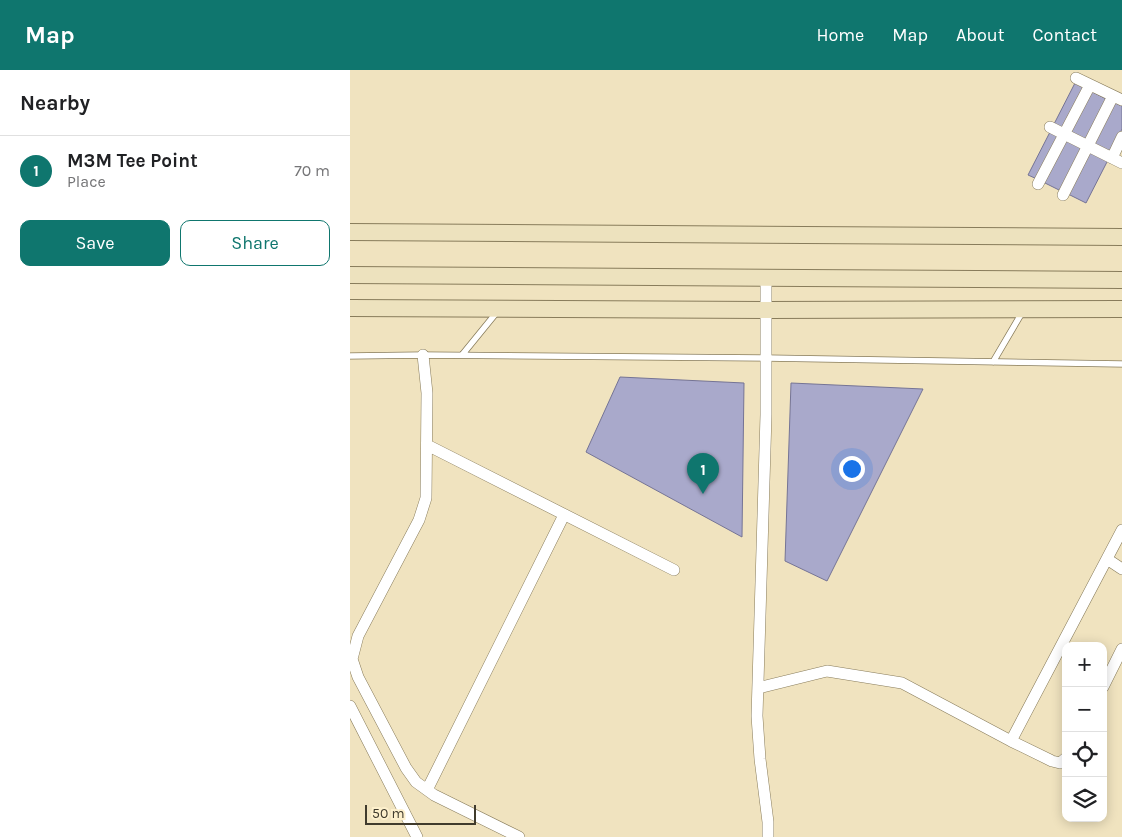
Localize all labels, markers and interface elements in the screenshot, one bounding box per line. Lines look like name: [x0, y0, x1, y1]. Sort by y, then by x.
text: Map: [25, 21, 75, 49]
text: Home: [816, 24, 864, 46]
text: Map: [892, 24, 928, 46]
text: About: [956, 24, 1005, 46]
text: Contact: [1033, 24, 1097, 46]
text: Nearby: [20, 91, 90, 115]
text: M3M Tee Point: [67, 150, 198, 172]
text: 1: [33, 161, 39, 180]
text: 70 m: [294, 161, 330, 180]
text: Place: [67, 172, 106, 191]
button: Save: [20, 220, 170, 266]
button: Share: [180, 220, 330, 266]
pin: 1: [687, 453, 719, 494]
your location: [839, 456, 865, 482]
map controls: [1062, 642, 1107, 822]
button: +: [1062, 642, 1107, 687]
button: −: [1062, 687, 1107, 732]
button: locate: [1062, 732, 1107, 777]
button: layers: [1062, 777, 1107, 822]
scale bar: [365, 802, 476, 825]
text: 50 m: [372, 805, 405, 822]

